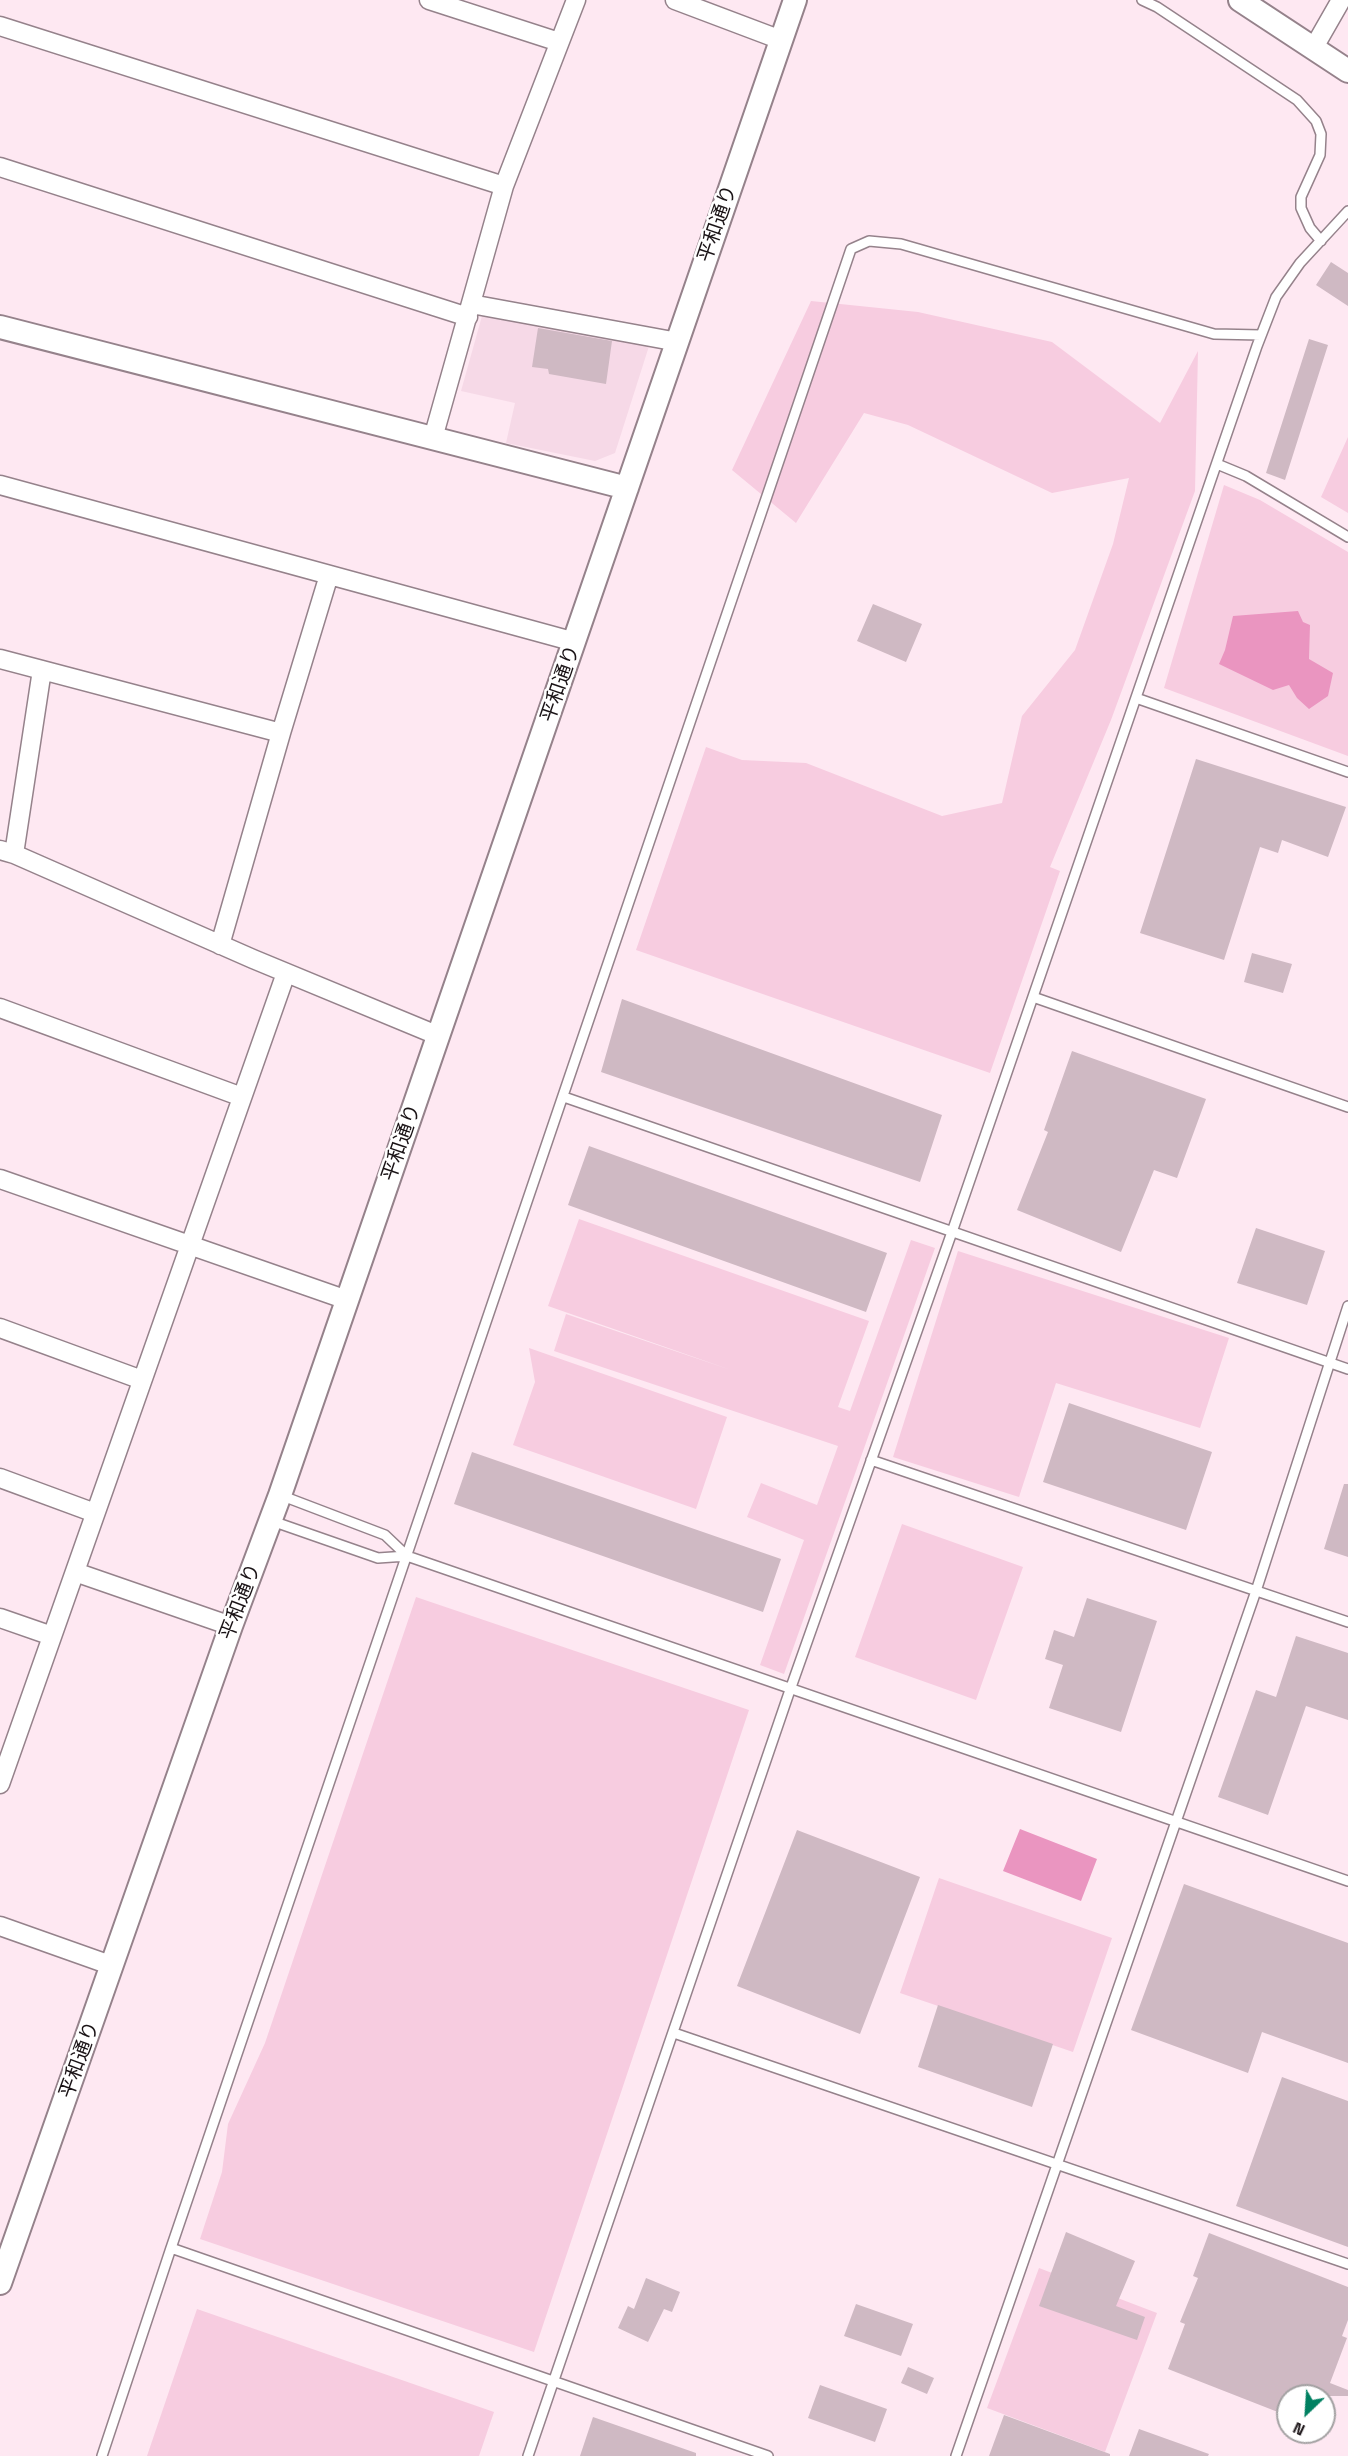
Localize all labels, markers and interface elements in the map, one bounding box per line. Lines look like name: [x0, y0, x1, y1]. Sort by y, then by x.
street label: 平和通り: [694, 182, 742, 266]
street label: 平和通り: [537, 642, 585, 726]
street label: 平和通り: [378, 1101, 426, 1185]
street label: 平和通り: [215, 1560, 267, 1644]
street label: 平和通り: [55, 2018, 105, 2102]
north arrow: [1276, 2384, 1336, 2444]
text: N: [1290, 2417, 1308, 2441]

